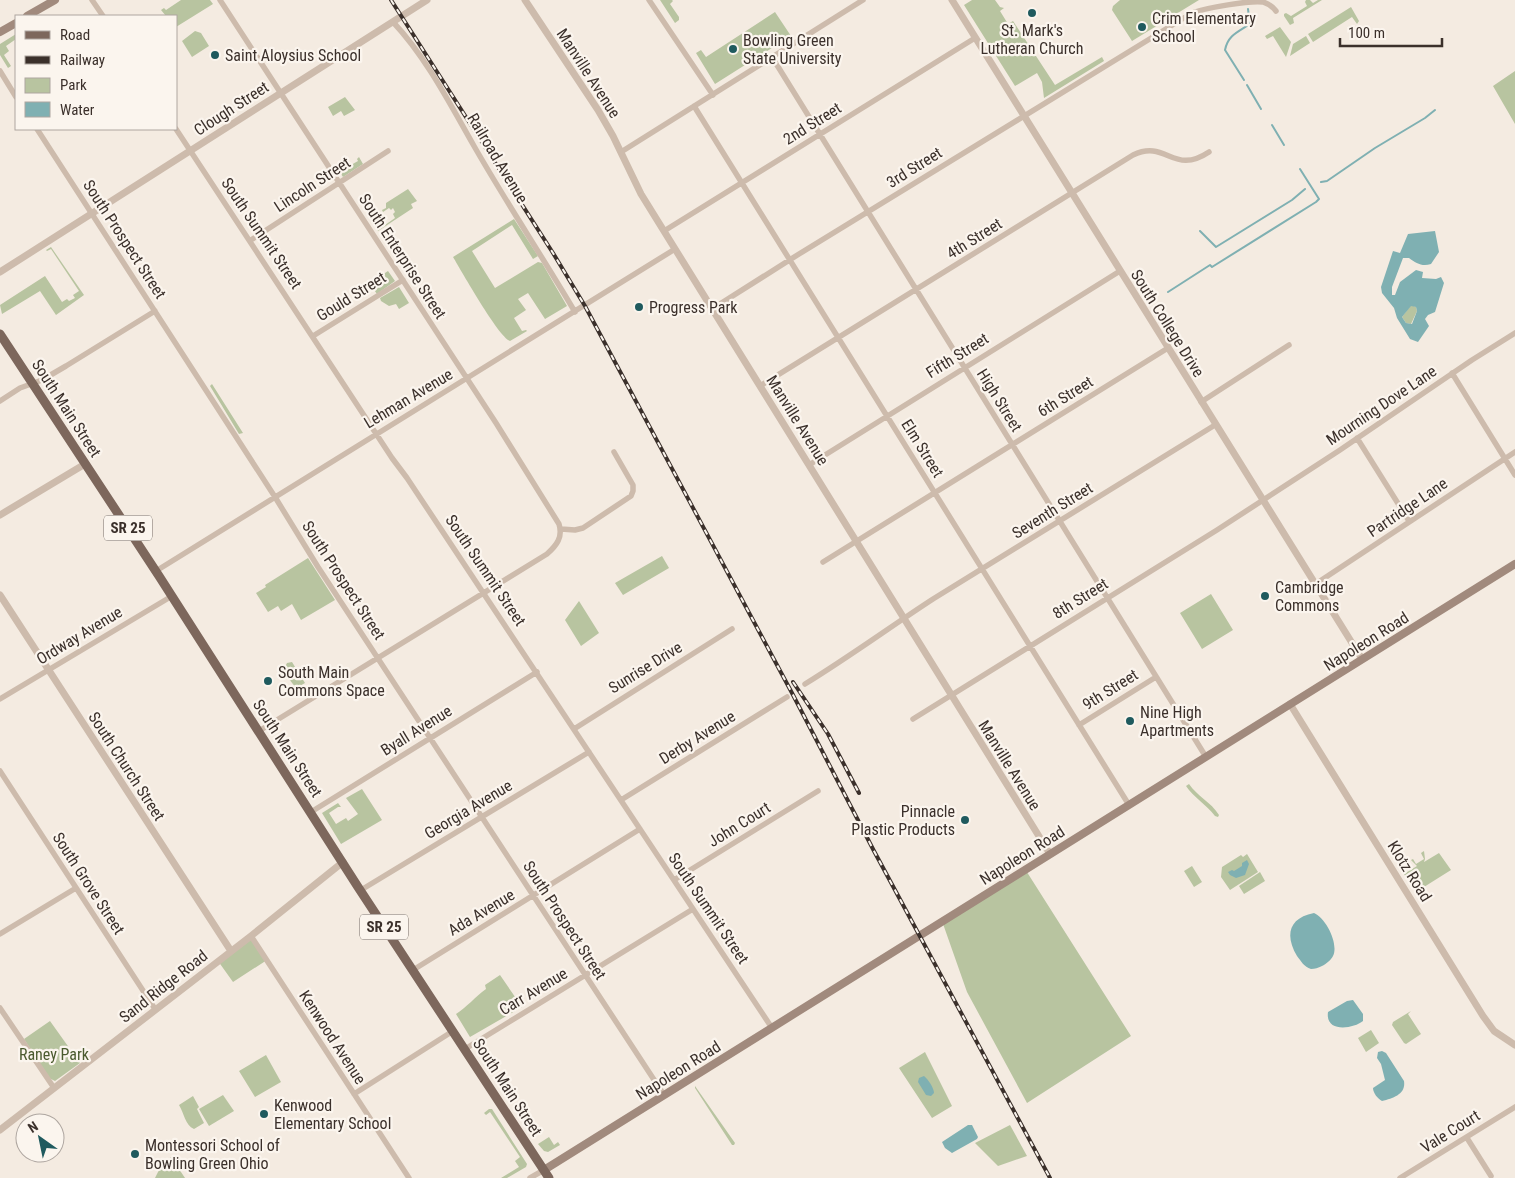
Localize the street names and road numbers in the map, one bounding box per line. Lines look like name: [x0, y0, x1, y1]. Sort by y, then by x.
street label: Manville Avenue: [553, 25, 624, 121]
street label: Clough Street: [190, 77, 272, 140]
street label: 2nd Street: [780, 98, 845, 149]
street label: Railroad Avenue: [463, 110, 532, 207]
street label: 3rd Street: [883, 143, 946, 192]
street label: Lincoln Street: [271, 153, 354, 216]
street label: South Summit Street: [217, 174, 306, 293]
street label: South Prospect Street: [79, 176, 170, 302]
street label: South Enterprise Street: [355, 190, 450, 323]
street label: 4th Street: [943, 214, 1006, 263]
street label: South College Drive: [1127, 266, 1208, 381]
street label: Gould Street: [313, 268, 390, 325]
street label: Fifth Street: [923, 329, 992, 382]
street label: South Main Street: [28, 356, 105, 461]
street label: Mourning Dove Lane: [1323, 361, 1440, 449]
street label: Lehman Avenue: [360, 365, 456, 432]
street label: High Street: [973, 365, 1026, 435]
street label: Manville Avenue: [762, 372, 833, 469]
street label: 6th Street: [1034, 372, 1097, 421]
street label: Elm Street: [897, 416, 948, 481]
street label: Partridge Lane: [1364, 474, 1451, 541]
street label: Seventh Street: [1009, 478, 1096, 543]
street label: South Summit Street: [441, 511, 530, 630]
road number: SR 25: [104, 516, 152, 540]
street label: South Prospect Street: [298, 517, 389, 643]
street label: 8th Street: [1049, 574, 1112, 623]
street label: Ordway Avenue: [33, 602, 126, 668]
street label: Napoleon Road: [1320, 608, 1412, 675]
street label: Sunrise Drive: [605, 637, 685, 697]
street label: 9th Street: [1079, 665, 1142, 714]
street label: South Main Street: [249, 696, 326, 801]
street label: Byall Avenue: [377, 701, 455, 760]
street label: Derby Avenue: [656, 707, 739, 768]
street label: South Church Street: [84, 708, 169, 824]
street label: Manville Avenue: [974, 717, 1045, 814]
street label: Georgia Avenue: [421, 776, 515, 843]
street label: John Court: [705, 798, 774, 851]
street label: Napoleon Road: [976, 822, 1068, 889]
street label: South Grove Street: [49, 829, 129, 938]
street label: Klotz Road: [1384, 837, 1436, 905]
street label: South Summit Street: [664, 849, 753, 968]
street label: South Prospect Street: [519, 857, 610, 983]
street label: Ada Avenue: [444, 885, 518, 940]
road number: SR 25: [360, 914, 408, 940]
street label: Sand Ridge Road: [115, 946, 211, 1027]
street label: Carr Avenue: [496, 964, 571, 1019]
street label: Kenwood Avenue: [295, 987, 370, 1088]
street label: South Main Street: [469, 1035, 546, 1140]
street label: Napoleon Road: [632, 1037, 724, 1104]
street label: Vale Court: [1417, 1106, 1483, 1157]

